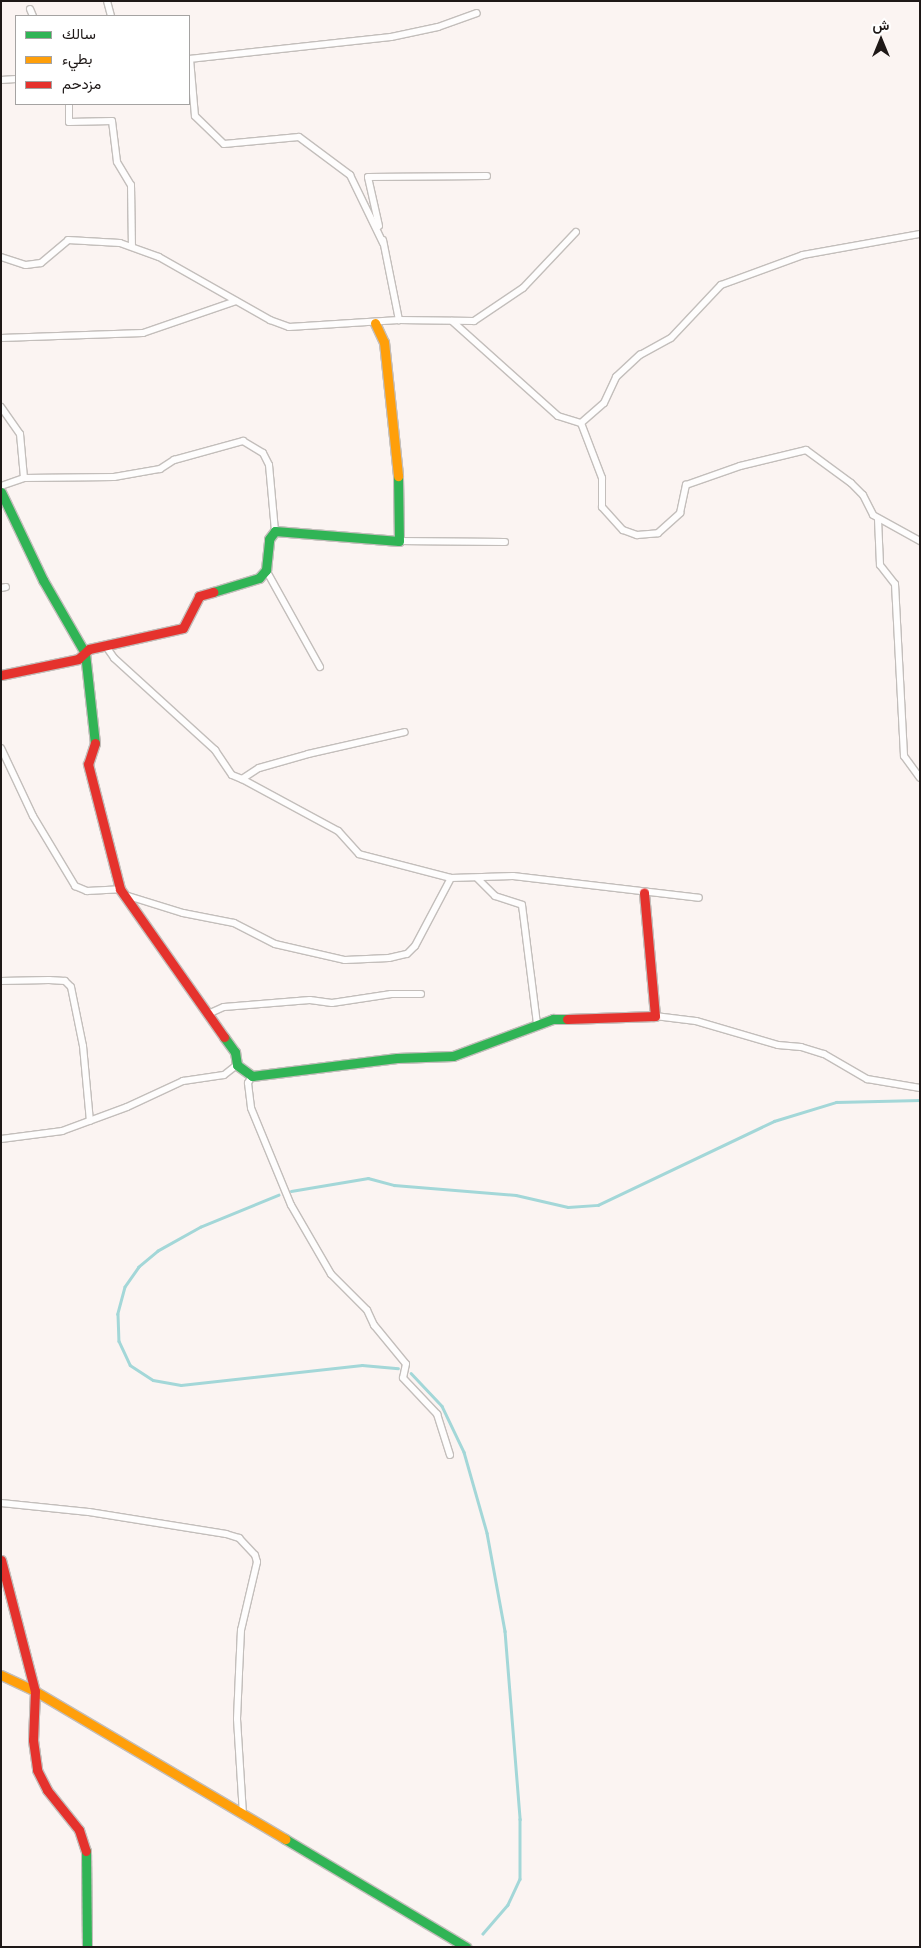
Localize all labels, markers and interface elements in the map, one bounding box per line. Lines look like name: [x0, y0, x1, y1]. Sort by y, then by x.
text: ش: [873, 14, 889, 35]
legend: [15, 15, 190, 105]
north arrow: [856, 15, 906, 65]
text: سالك: [62, 22, 96, 45]
text: بطيء: [62, 47, 92, 70]
text: مزدحم: [62, 72, 101, 95]

